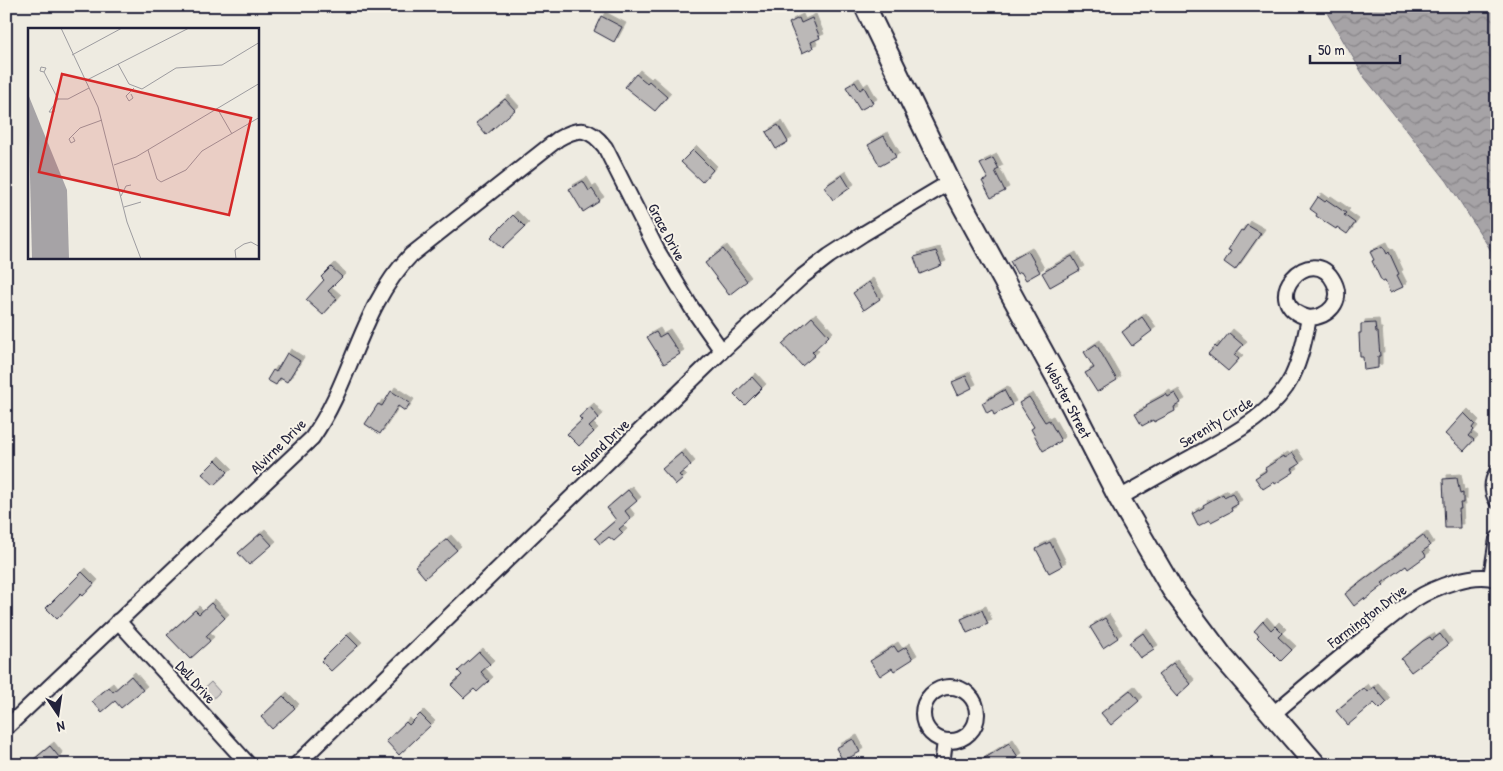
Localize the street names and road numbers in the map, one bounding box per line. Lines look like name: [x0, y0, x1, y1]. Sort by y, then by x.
street label: Grace Drive: [643, 200, 691, 264]
street label: Webster Street: [1040, 359, 1097, 443]
street label: Serenity Circle: [1175, 391, 1257, 453]
street label: Alvirne Drive: [246, 414, 310, 478]
street label: Sunland Drive: [566, 414, 634, 480]
street label: Farmington Drive: [1322, 579, 1411, 653]
street label: Dell Drive: [171, 656, 221, 708]

